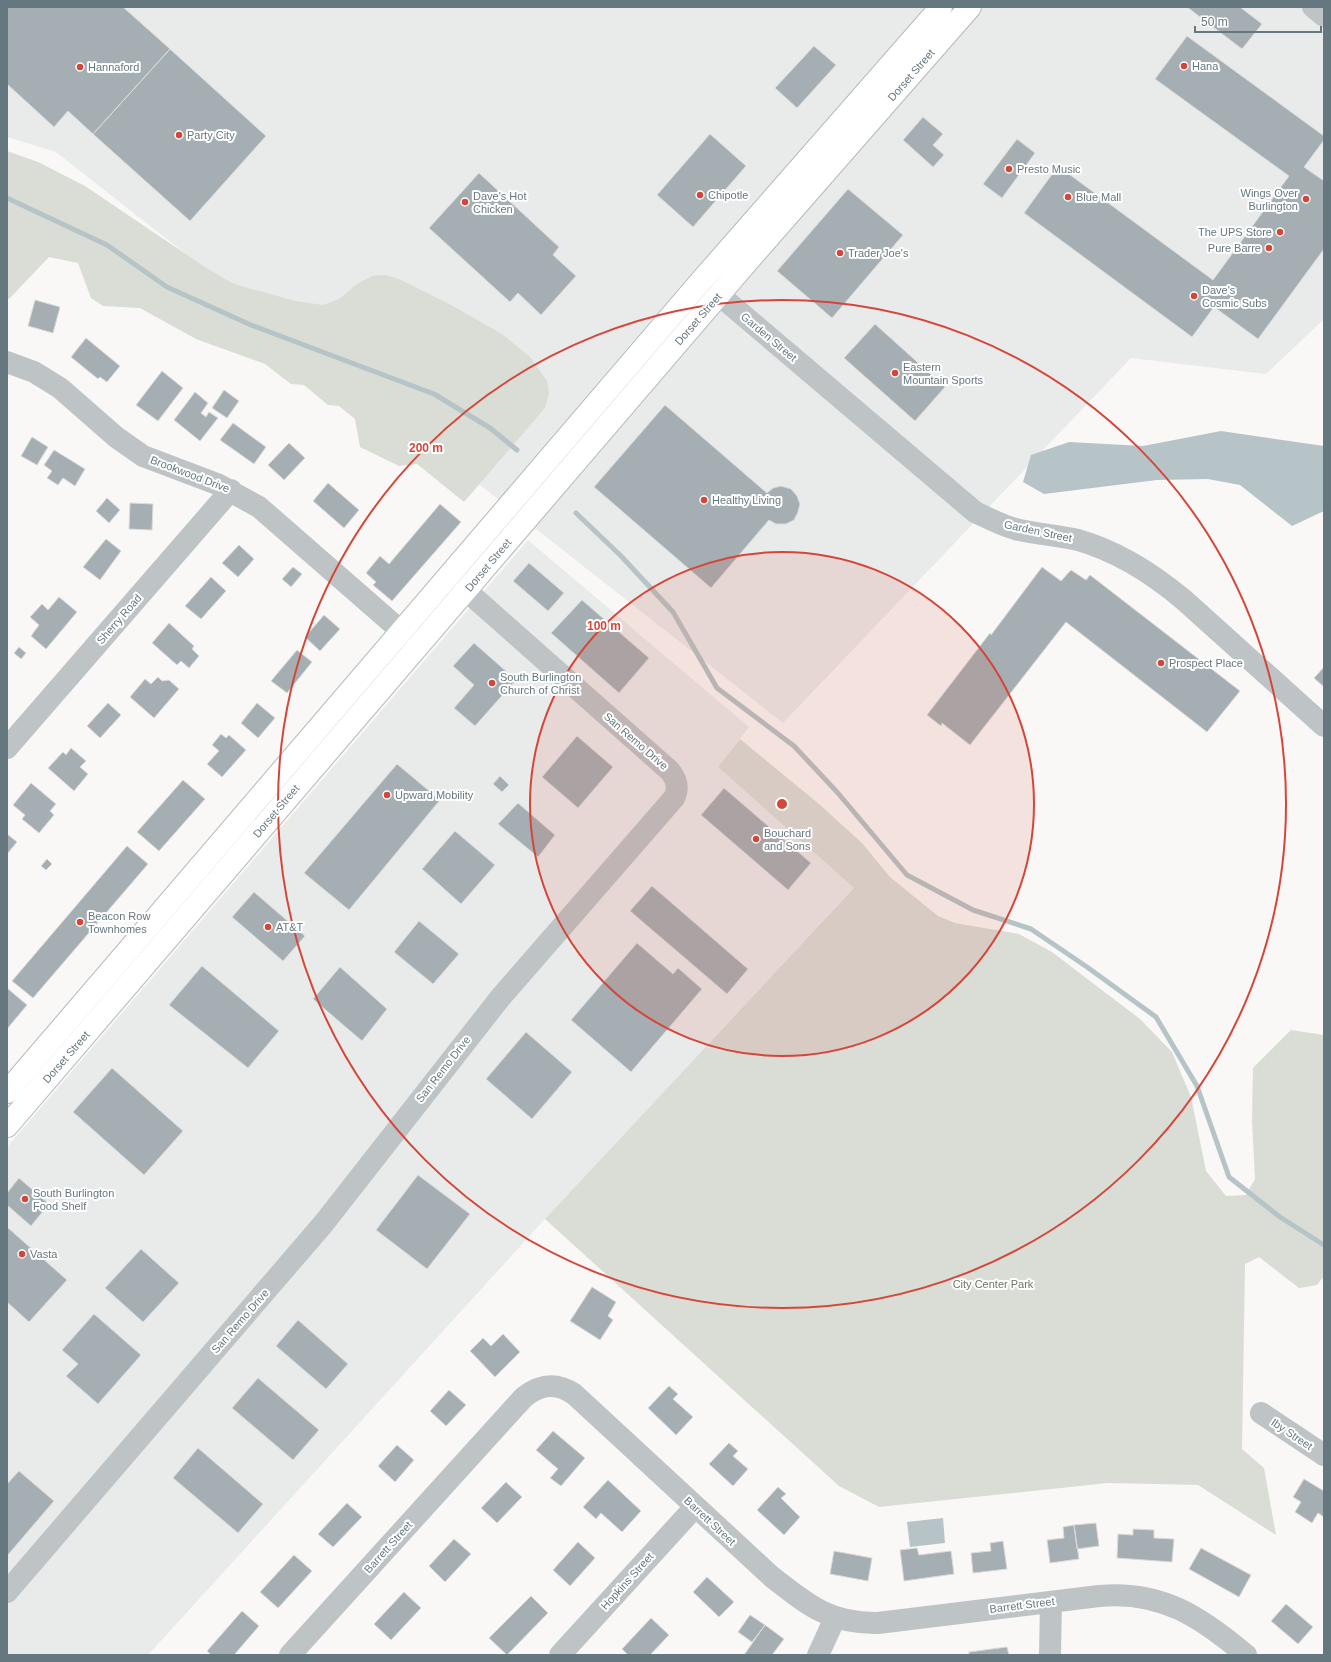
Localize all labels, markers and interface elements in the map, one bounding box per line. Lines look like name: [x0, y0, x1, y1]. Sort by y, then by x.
scale bar: [1195, 8, 1321, 34]
text: 50 m: [1201, 15, 1228, 29]
street label: Dorset Street: [885, 47, 937, 103]
place label: Hana: [1192, 60, 1219, 72]
place label: Hannaford: [88, 61, 139, 73]
marker: Hana: [1179, 61, 1189, 71]
marker: Hannaford: [75, 62, 85, 72]
place label: Party City: [187, 129, 235, 141]
marker: Party City: [174, 130, 184, 140]
place label: Presto Music: [1017, 163, 1081, 175]
marker: Presto Music: [1004, 164, 1014, 174]
place label: Wings Over Burlington: [1241, 187, 1298, 212]
place label: Chipotle: [708, 189, 748, 201]
place label: Dave's Hot Chicken: [473, 190, 526, 215]
marker: Chipotle: [695, 190, 705, 200]
place label: Blue Mall: [1076, 191, 1121, 203]
marker: Blue Mall: [1063, 192, 1073, 202]
marker: Wings Over Burlington: [1301, 194, 1311, 204]
marker: Dave's Hot Chicken: [460, 197, 470, 207]
place label: The UPS Store: [1198, 226, 1272, 238]
marker: The UPS Store: [1275, 227, 1285, 237]
place label: Pure Barre: [1208, 242, 1261, 254]
marker: Pure Barre: [1264, 243, 1274, 253]
place label: Trader Joe's: [848, 247, 909, 259]
marker: Trader Joe's: [835, 248, 845, 258]
place label: Dave's Cosmic Subs: [1202, 284, 1267, 309]
street label: Dorset Street: [672, 291, 724, 347]
marker: Dave's Cosmic Subs: [1189, 291, 1199, 301]
street label: Garden Street: [739, 310, 799, 364]
place label: Eastern Mountain Sports: [903, 361, 984, 386]
marker: Eastern Mountain Sports: [890, 368, 900, 378]
text: 200 m: [409, 441, 443, 455]
street label: Brookwood Drive: [149, 453, 231, 495]
place label: Healthy Living: [712, 494, 781, 506]
marker: Healthy Living: [699, 495, 709, 505]
street label: Garden Street: [1003, 518, 1073, 544]
street label: Dorset Street: [463, 536, 513, 594]
street label: Sherry Road: [94, 592, 144, 646]
text: 100 m: [587, 619, 621, 633]
place label: Prospect Place: [1169, 657, 1243, 669]
marker: Prospect Place: [1156, 658, 1166, 668]
place label: South Burlington Church of Christ: [500, 671, 581, 696]
marker: South Burlington Church of Christ: [487, 678, 497, 688]
street label: San Remo Drive: [602, 710, 670, 772]
street label: Dorset Street: [251, 782, 301, 840]
place label: Upward Mobility: [395, 789, 474, 801]
marker: Upward Mobility: [382, 790, 392, 800]
centre of rings: [775, 797, 789, 811]
place label: Bouchard and Sons: [764, 827, 811, 852]
marker: Bouchard and Sons: [751, 834, 761, 844]
place label: Beacon Row Townhomes: [88, 910, 150, 935]
marker: Beacon Row Townhomes: [75, 917, 85, 927]
place label: AT&T: [276, 921, 304, 933]
marker: AT&T: [263, 922, 273, 932]
street label: Dorset Street: [40, 1029, 92, 1085]
street label: San Remo Drive: [413, 1034, 473, 1104]
place label: South Burlington Food Shelf: [33, 1187, 114, 1212]
marker: South Burlington Food Shelf: [20, 1194, 30, 1204]
place label: Vasta: [30, 1248, 58, 1260]
marker: Vasta: [17, 1249, 27, 1259]
park label: City Center Park: [953, 1278, 1034, 1290]
street label: San Remo Drive: [209, 1287, 271, 1355]
street label: Iby Street: [1269, 1416, 1315, 1452]
street label: Barrett Street: [682, 1494, 738, 1548]
street label: Barrett Street: [362, 1519, 414, 1575]
street label: Hopkins Street: [598, 1550, 656, 1612]
street label: Barrett Street: [989, 1595, 1055, 1615]

